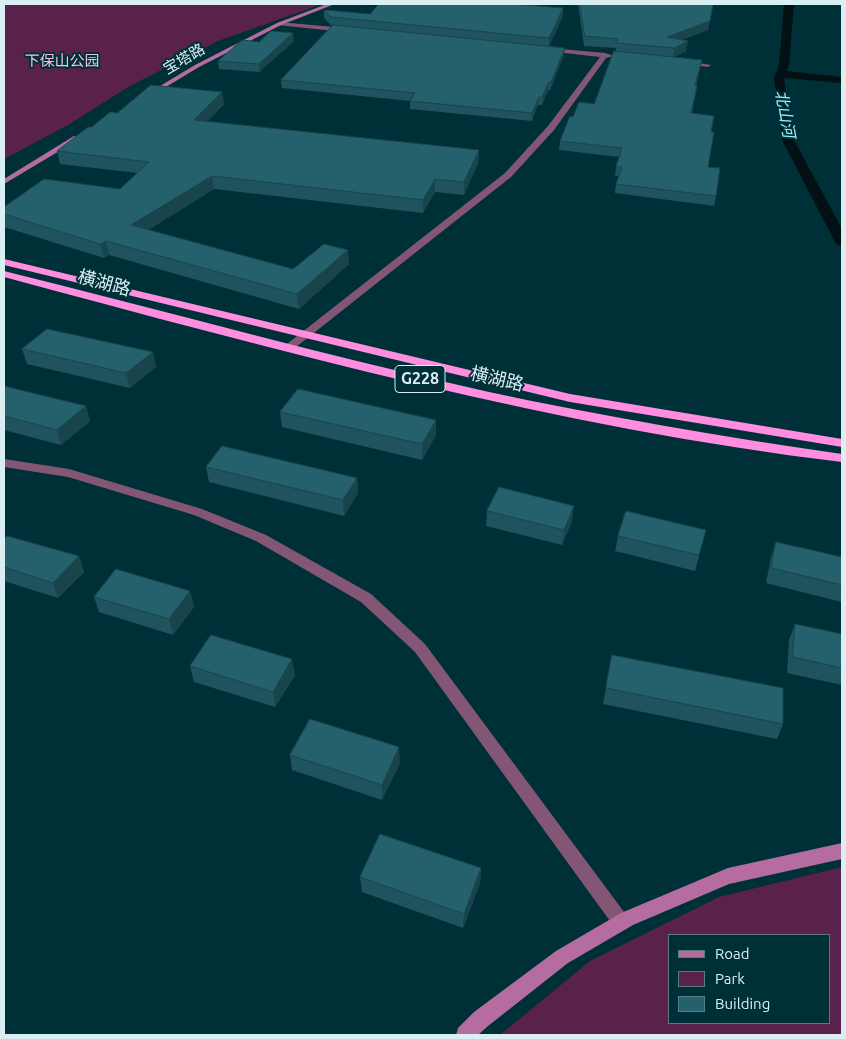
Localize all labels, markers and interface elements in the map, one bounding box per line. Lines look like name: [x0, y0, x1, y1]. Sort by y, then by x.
street label: 宝塔路: [160, 40, 208, 78]
park label: 下保山公园: [25, 52, 99, 70]
water label: 北山河: [771, 89, 799, 139]
street label: 横湖路: [75, 266, 133, 300]
street label: 横湖路: [468, 362, 526, 396]
road number: G228: [395, 366, 445, 392]
legend: [668, 934, 831, 1024]
text: Road: [715, 945, 750, 962]
text: Park: [715, 970, 745, 987]
text: Building: [715, 995, 770, 1012]

